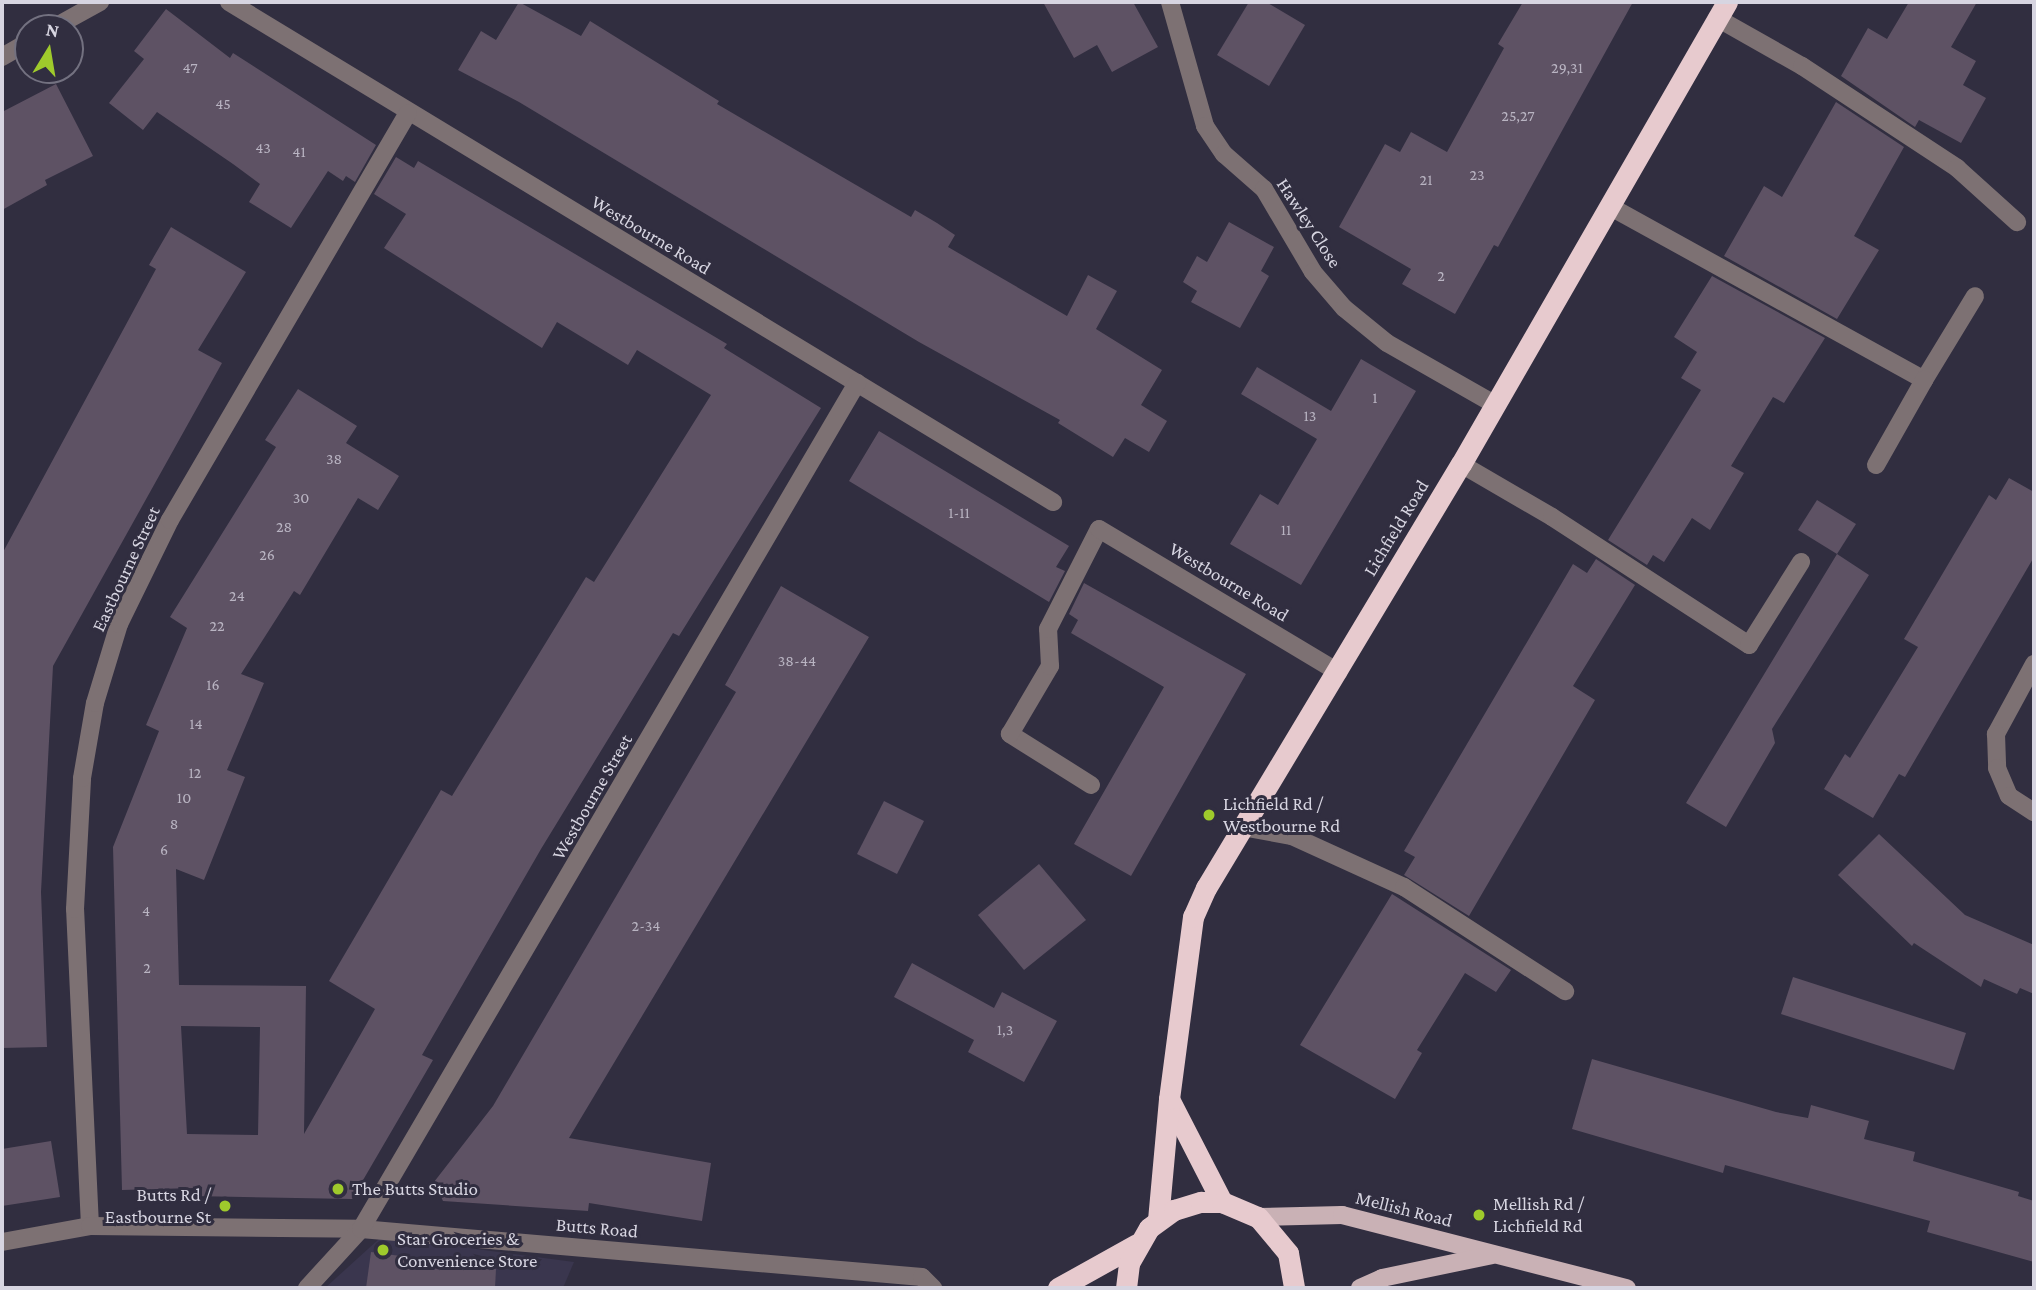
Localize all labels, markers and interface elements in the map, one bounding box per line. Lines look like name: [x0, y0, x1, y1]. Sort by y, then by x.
north arrow: [14, 14, 84, 84]
text: N: [44, 18, 61, 41]
house number: 47: [182, 58, 198, 78]
house number: 29,31: [1551, 58, 1583, 78]
house number: 45: [215, 94, 231, 114]
house number: 25,27: [1501, 106, 1535, 126]
house number: 43: [255, 138, 271, 158]
house number: 41: [292, 142, 306, 162]
house number: 23: [1469, 165, 1485, 185]
house number: 21: [1420, 170, 1432, 190]
street label: Hawley Close: [1272, 174, 1346, 272]
street label: Westbourne Road: [587, 190, 715, 280]
house number: 2: [1437, 266, 1445, 286]
house number: 1: [1372, 388, 1378, 408]
house number: 13: [1304, 406, 1316, 426]
house number: 38: [326, 449, 342, 469]
street label: Lichfield Road: [1358, 476, 1434, 580]
house number: 30: [293, 488, 309, 508]
street label: Eastbourne Street: [87, 503, 165, 635]
house number: 1-11: [948, 503, 970, 523]
house number: 28: [276, 517, 292, 537]
house number: 11: [1281, 520, 1291, 540]
street label: Westbourne Road: [1165, 537, 1293, 627]
house number: 26: [259, 545, 275, 565]
house number: 24: [229, 586, 245, 606]
house number: 22: [209, 616, 225, 636]
house number: 38-44: [778, 651, 816, 671]
house number: 16: [206, 675, 220, 695]
house number: 14: [189, 714, 203, 734]
street label: Westbourne Street: [547, 730, 637, 864]
house number: 12: [189, 763, 201, 783]
house number: 10: [177, 788, 191, 808]
place label: Lichfield Rd / Westbourne Rd: [1223, 793, 1340, 837]
marker: Lichfield Rd / Westbourne Rd: [1201, 807, 1217, 823]
house number: 8: [170, 814, 178, 834]
house number: 6: [160, 840, 168, 860]
house number: 4: [142, 901, 150, 921]
house number: 2-34: [632, 916, 660, 936]
house number: 2: [143, 958, 151, 978]
house number: 1,3: [997, 1020, 1013, 1040]
place label: The Butts Studio: [352, 1178, 478, 1200]
marker: The Butts Studio: [330, 1181, 346, 1197]
place label: Butts Rd / Eastbourne St: [105, 1184, 211, 1228]
street label: Mellish Road: [1353, 1186, 1455, 1232]
place label: Mellish Rd / Lichfield Rd: [1493, 1193, 1584, 1237]
marker: Butts Rd / Eastbourne St: [217, 1198, 233, 1214]
marker: Mellish Rd / Lichfield Rd: [1471, 1207, 1487, 1223]
street label: Butts Road: [555, 1213, 639, 1243]
place label: Star Groceries & Convenience Store: [397, 1228, 537, 1272]
marker: Star Groceries & Convenience Store: [375, 1242, 391, 1258]

